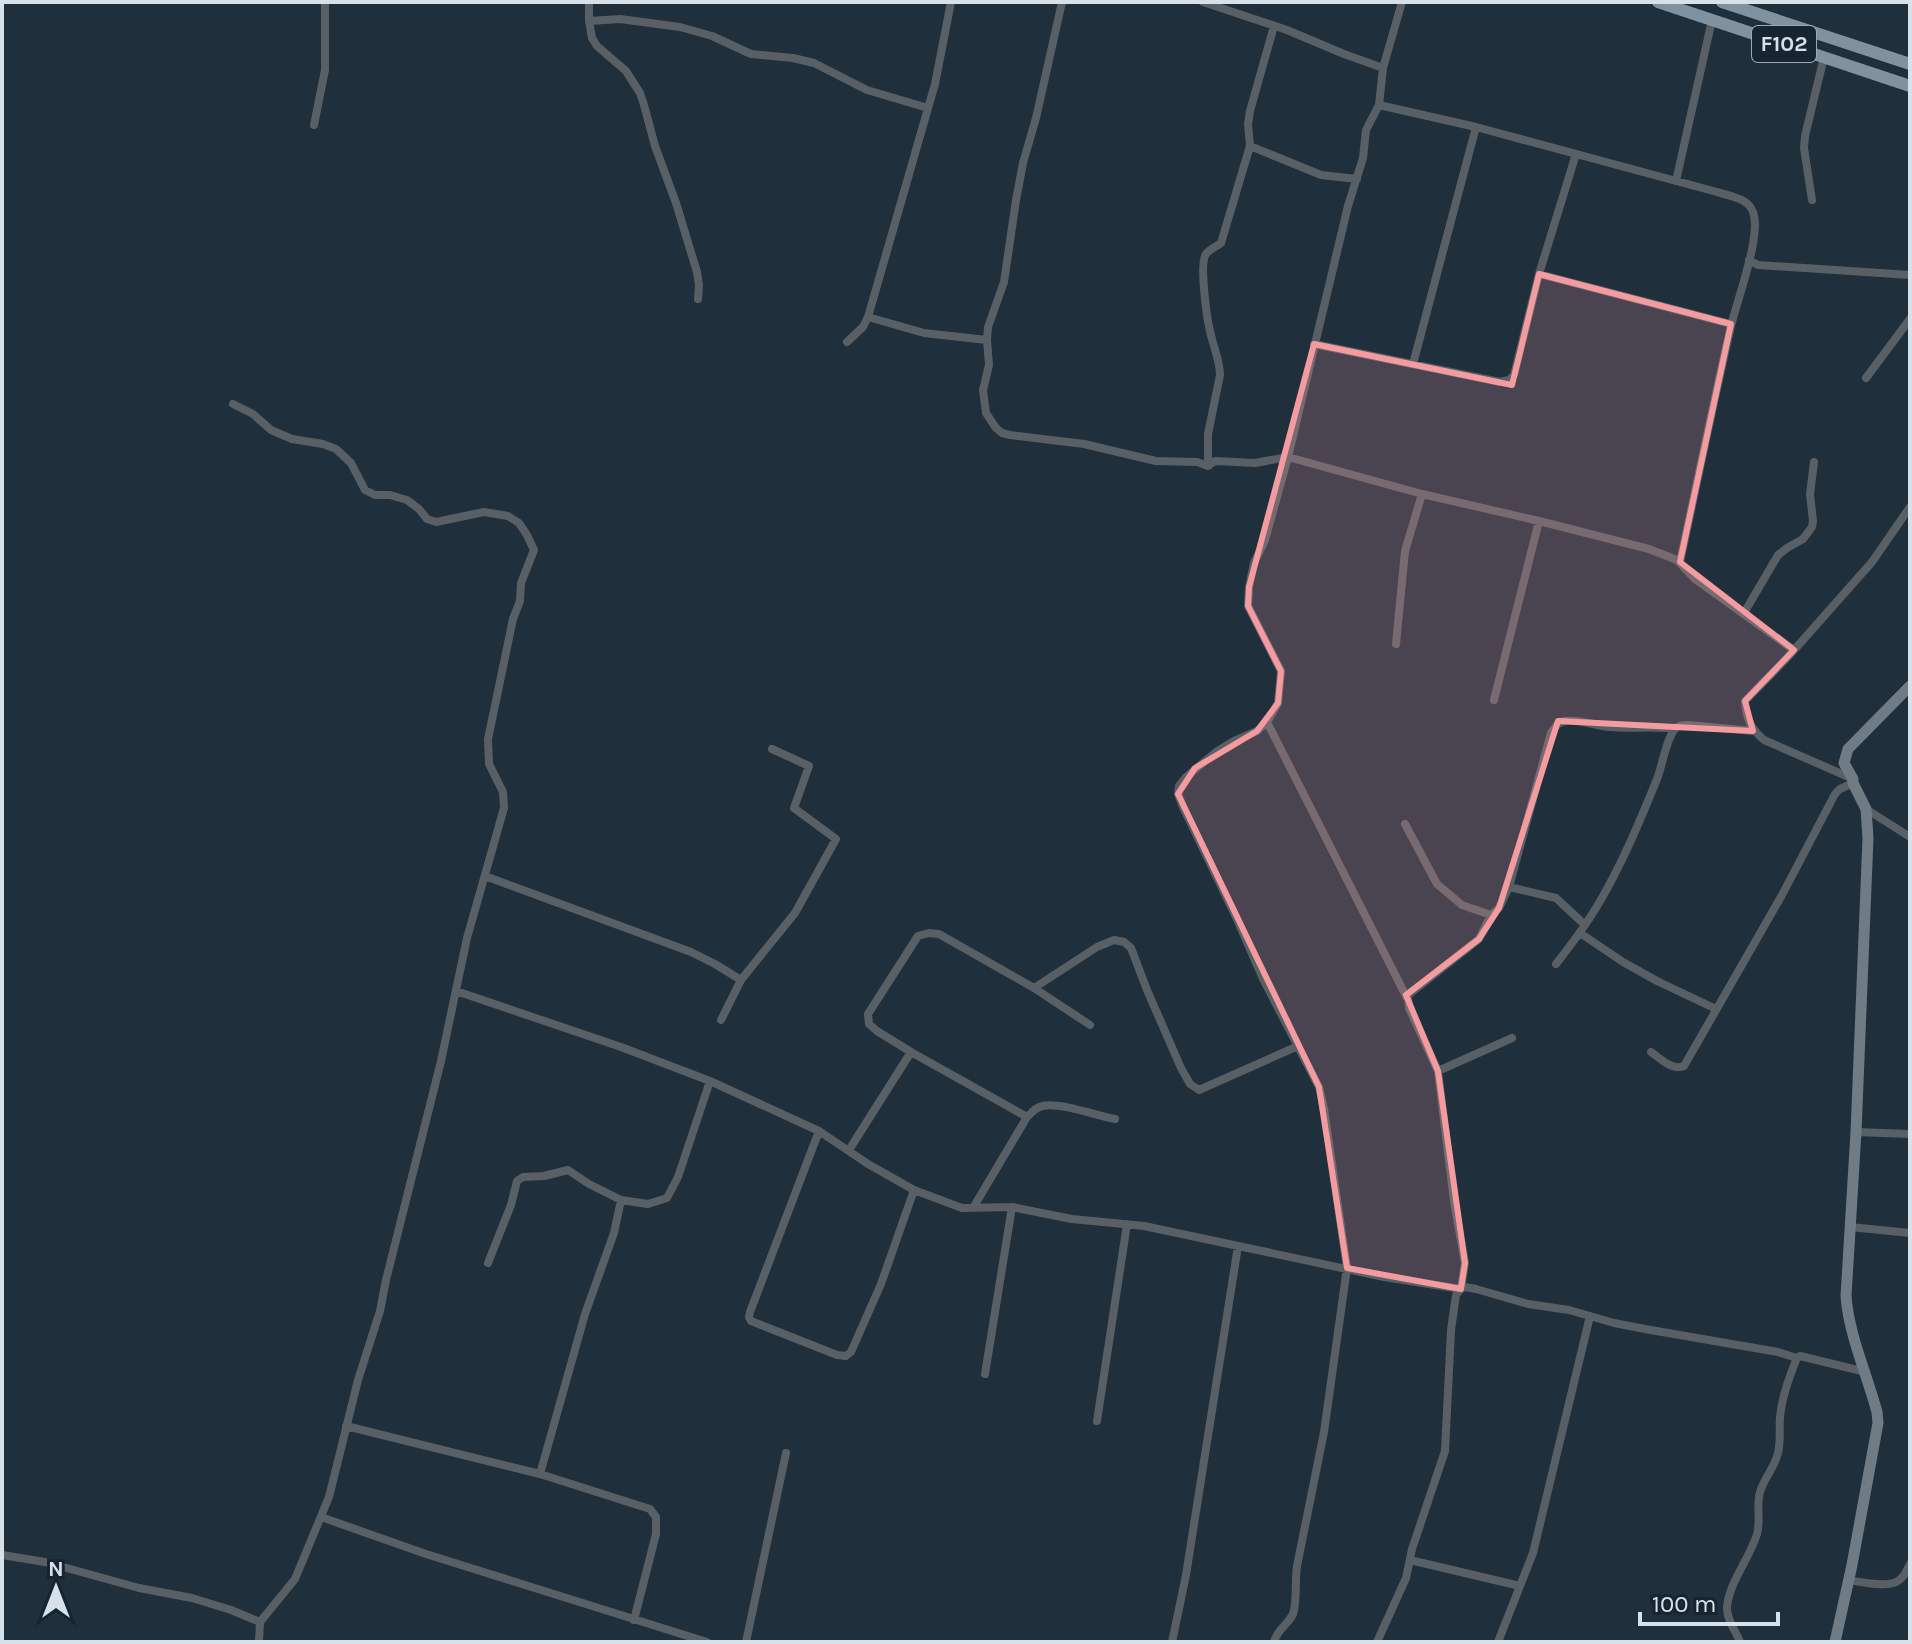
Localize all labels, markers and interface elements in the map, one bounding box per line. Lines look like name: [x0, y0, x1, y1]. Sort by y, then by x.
road number: F102: [1752, 26, 1816, 62]
north arrow: [16, 1548, 96, 1628]
text: N: [48, 1556, 64, 1582]
scale bar: [1640, 1576, 1778, 1626]
text: 100 m: [1652, 1590, 1717, 1618]

